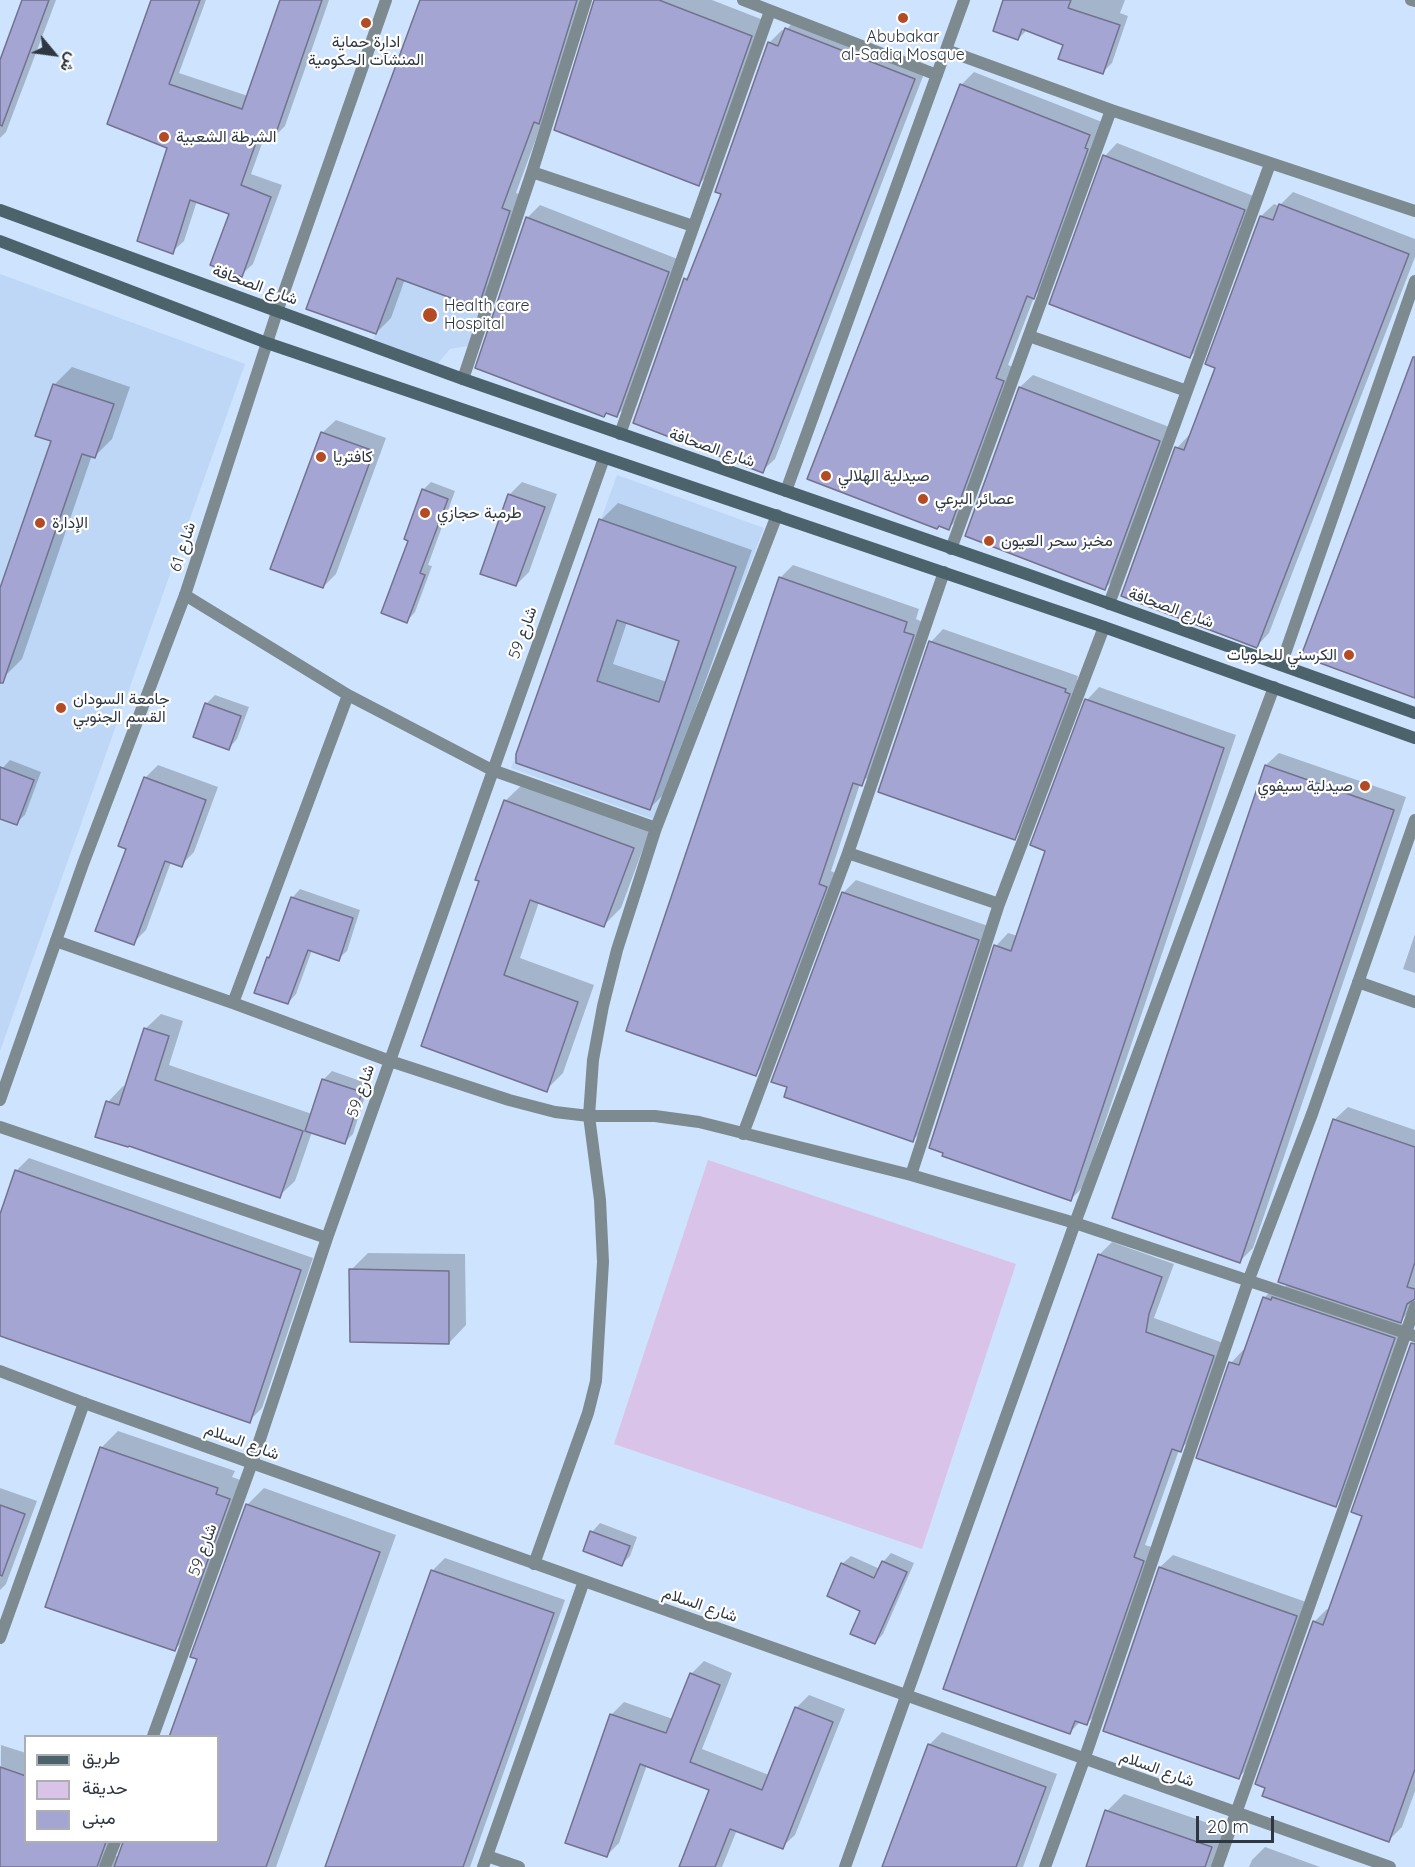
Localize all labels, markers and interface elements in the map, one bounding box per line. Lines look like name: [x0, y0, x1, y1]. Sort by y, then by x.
marker: Abubakar al-Sadiq Mosque: [896, 11, 910, 25]
marker: ادارة حماية المنشآت الحكومية: [359, 16, 373, 30]
north arrow: [24, 24, 84, 84]
place label: Abubakar al-Sadiq Mosque: [841, 27, 965, 65]
place label: ادارة حماية المنشآت الحكومية: [308, 32, 424, 70]
text: ش: [56, 49, 83, 76]
place label: الشرطة الشعبية: [176, 127, 276, 147]
marker: الشرطة الشعبية: [157, 130, 171, 144]
street label: شارع الصحافة: [210, 261, 300, 309]
place label: Health care Hospital: [444, 296, 530, 334]
marker: Health care Hospital: [421, 306, 439, 324]
street label: شارع الصحافة: [667, 424, 757, 472]
place label: كافتريا: [333, 447, 373, 467]
marker: كافتريا: [314, 450, 328, 464]
place label: صيدلية الهلالي: [838, 466, 930, 486]
marker: صيدلية الهلالي: [819, 469, 833, 483]
place label: عصائر البرعي: [935, 489, 1014, 509]
marker: عصائر البرعي: [916, 492, 930, 506]
place label: طرمبة حجازي: [437, 503, 522, 523]
marker: طرمبة حجازي: [418, 506, 432, 520]
place label: الإدارة: [52, 513, 88, 533]
marker: الإدارة: [33, 516, 47, 530]
street label: شارع 61: [166, 520, 200, 574]
place label: مخبز سحر العيون: [1001, 531, 1113, 551]
marker: مخبز سحر العيون: [982, 534, 996, 548]
street label: شارع الصحافة: [1126, 584, 1216, 632]
street label: شارع 59: [505, 604, 541, 662]
place label: الكرسني للحلويات: [1227, 645, 1337, 665]
marker: الكرسني للحلويات: [1342, 648, 1356, 662]
place label: جامعة السودان القسم الجنوبي: [73, 689, 169, 727]
marker: جامعة السودان القسم الجنوبي: [54, 701, 68, 715]
place label: صيدلية سيفوي: [1257, 776, 1353, 796]
marker: صيدلية سيفوي: [1358, 779, 1372, 793]
street label: شارع 59: [343, 1062, 379, 1120]
street label: شارع السلام: [202, 1420, 282, 1464]
street label: شارع 59: [185, 1521, 221, 1579]
street label: شارع السلام: [660, 1583, 740, 1627]
legend: [24, 1735, 219, 1843]
text: طريق: [82, 1746, 120, 1769]
street label: شارع السلام: [1117, 1747, 1197, 1791]
text: حديقة: [82, 1776, 128, 1799]
scale bar: [1199, 1804, 1277, 1842]
text: مبنى: [82, 1806, 116, 1829]
text: 20 m: [1207, 1815, 1249, 1838]

